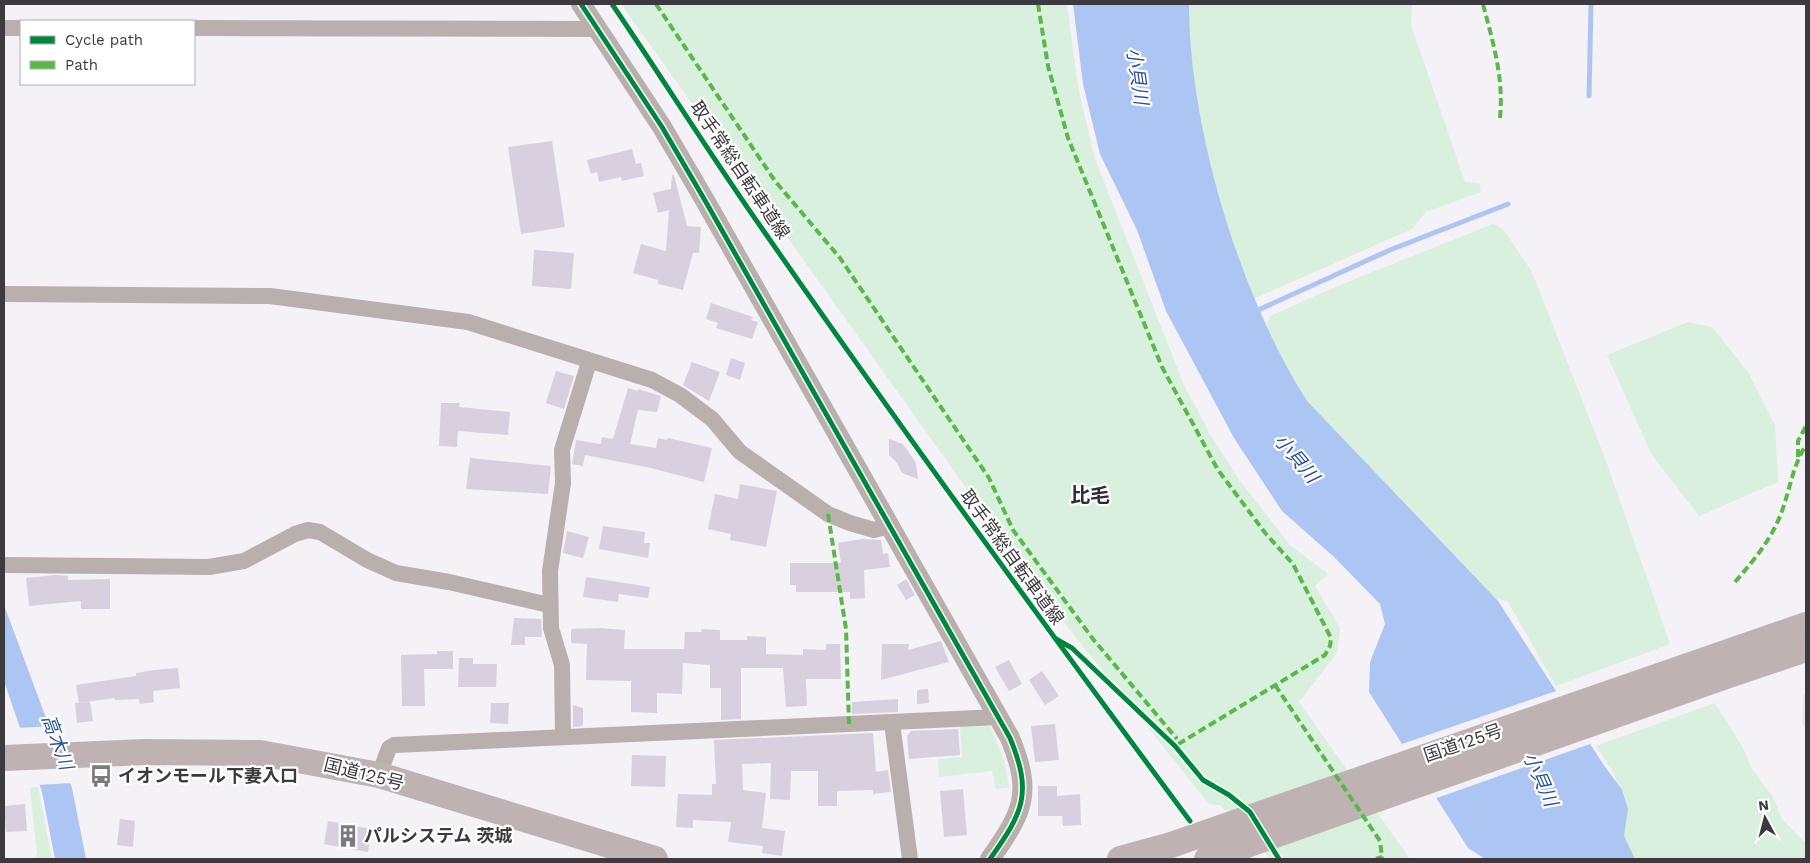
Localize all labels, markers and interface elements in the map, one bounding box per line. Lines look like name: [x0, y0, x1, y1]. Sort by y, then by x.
legend: [20, 20, 195, 85]
text: Cycle path: [65, 31, 143, 49]
water label: 小貝川: [1122, 46, 1153, 108]
text: Path: [65, 56, 98, 74]
street label: 取手常総自転車道線: [686, 97, 794, 243]
water label: 小貝川: [1269, 429, 1325, 489]
district label: 比毛: [1070, 483, 1110, 507]
street label: 取手常総自転車道線: [956, 485, 1069, 628]
water label: 高木川: [37, 711, 79, 775]
street label: 国道125号: [1421, 719, 1505, 766]
water label: 小貝川: [1518, 748, 1563, 812]
street label: 国道125号: [322, 753, 406, 794]
bus stop icon: イオンモール下妻入口: [88, 763, 114, 789]
place label: イオンモール下妻入口: [118, 765, 298, 786]
north arrow: [1740, 793, 1790, 843]
text: N: [1757, 797, 1770, 814]
building icon: パルシステム 茨城: [335, 823, 361, 849]
place label: パルシステム 茨城: [364, 825, 513, 846]

